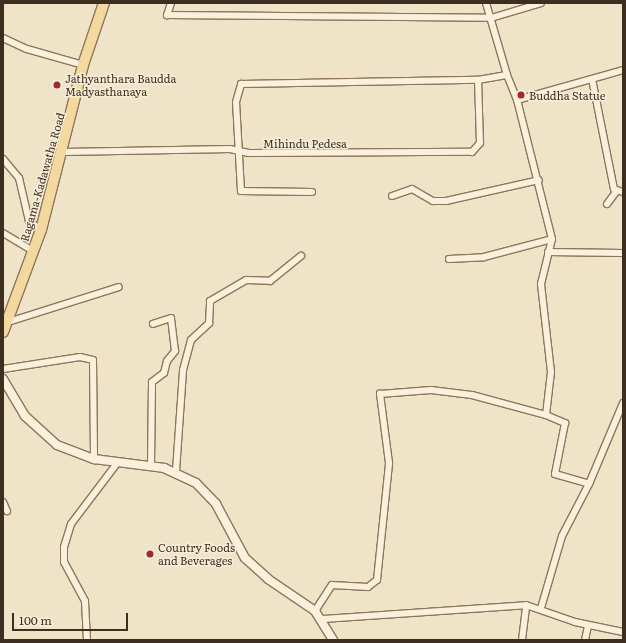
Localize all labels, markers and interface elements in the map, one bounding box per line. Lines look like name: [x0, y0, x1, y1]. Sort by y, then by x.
place label: Jathyanthara Baudda Madyasthanaya: [65, 72, 176, 98]
marker: Jathyanthara Baudda Madyasthanaya: [52, 80, 62, 90]
place label: Buddha Statue: [529, 88, 605, 102]
marker: Buddha Statue: [516, 90, 526, 100]
street label: Ragama-Kadawatha Road: [17, 111, 67, 243]
street label: Mihindu Pedesa: [263, 136, 347, 150]
place label: Country Foods and Beverages: [158, 541, 235, 567]
marker: Country Foods and Beverages: [145, 549, 155, 559]
scale bar: [14, 605, 130, 631]
text: 100 m: [19, 611, 52, 629]

